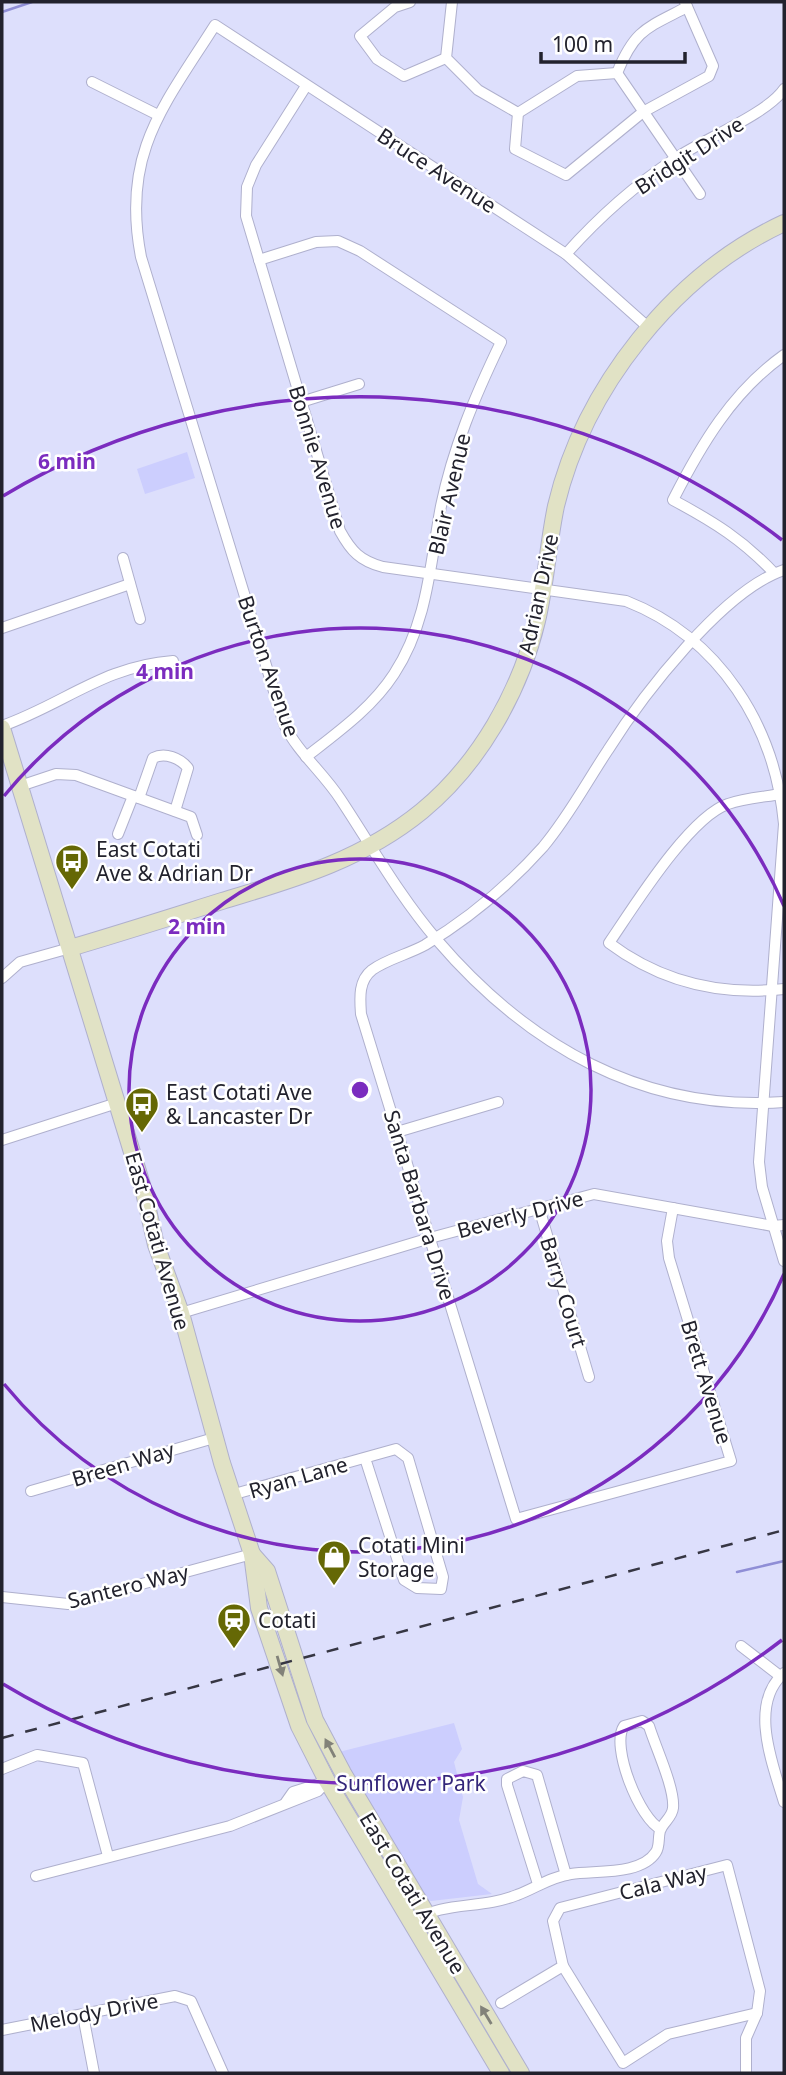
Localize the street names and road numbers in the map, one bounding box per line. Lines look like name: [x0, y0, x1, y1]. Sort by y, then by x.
street label: Bridgit Drive: [629, 109, 749, 201]
street label: Bruce Avenue: [372, 121, 502, 219]
street label: Bonnie Avenue: [283, 382, 353, 532]
street label: Blair Avenue: [421, 430, 477, 558]
street label: Adrian Drive: [512, 531, 564, 657]
street label: Burton Avenue: [232, 592, 306, 740]
street label: Santa Barbara Drive: [378, 1107, 462, 1303]
street label: East Cotati Avenue: [119, 1149, 197, 1333]
street label: Beverly Drive: [454, 1184, 586, 1244]
street label: Barry Court: [534, 1233, 594, 1351]
street label: Brett Avenue: [675, 1317, 739, 1447]
street label: Breen Way: [68, 1435, 178, 1493]
street label: Ryan Lane: [245, 1450, 351, 1504]
street label: Santero Way: [65, 1557, 192, 1615]
street label: East Cotati Avenue: [354, 1807, 472, 1979]
street label: Cala Way: [616, 1858, 710, 1906]
street label: Melody Drive: [27, 1986, 161, 2038]

